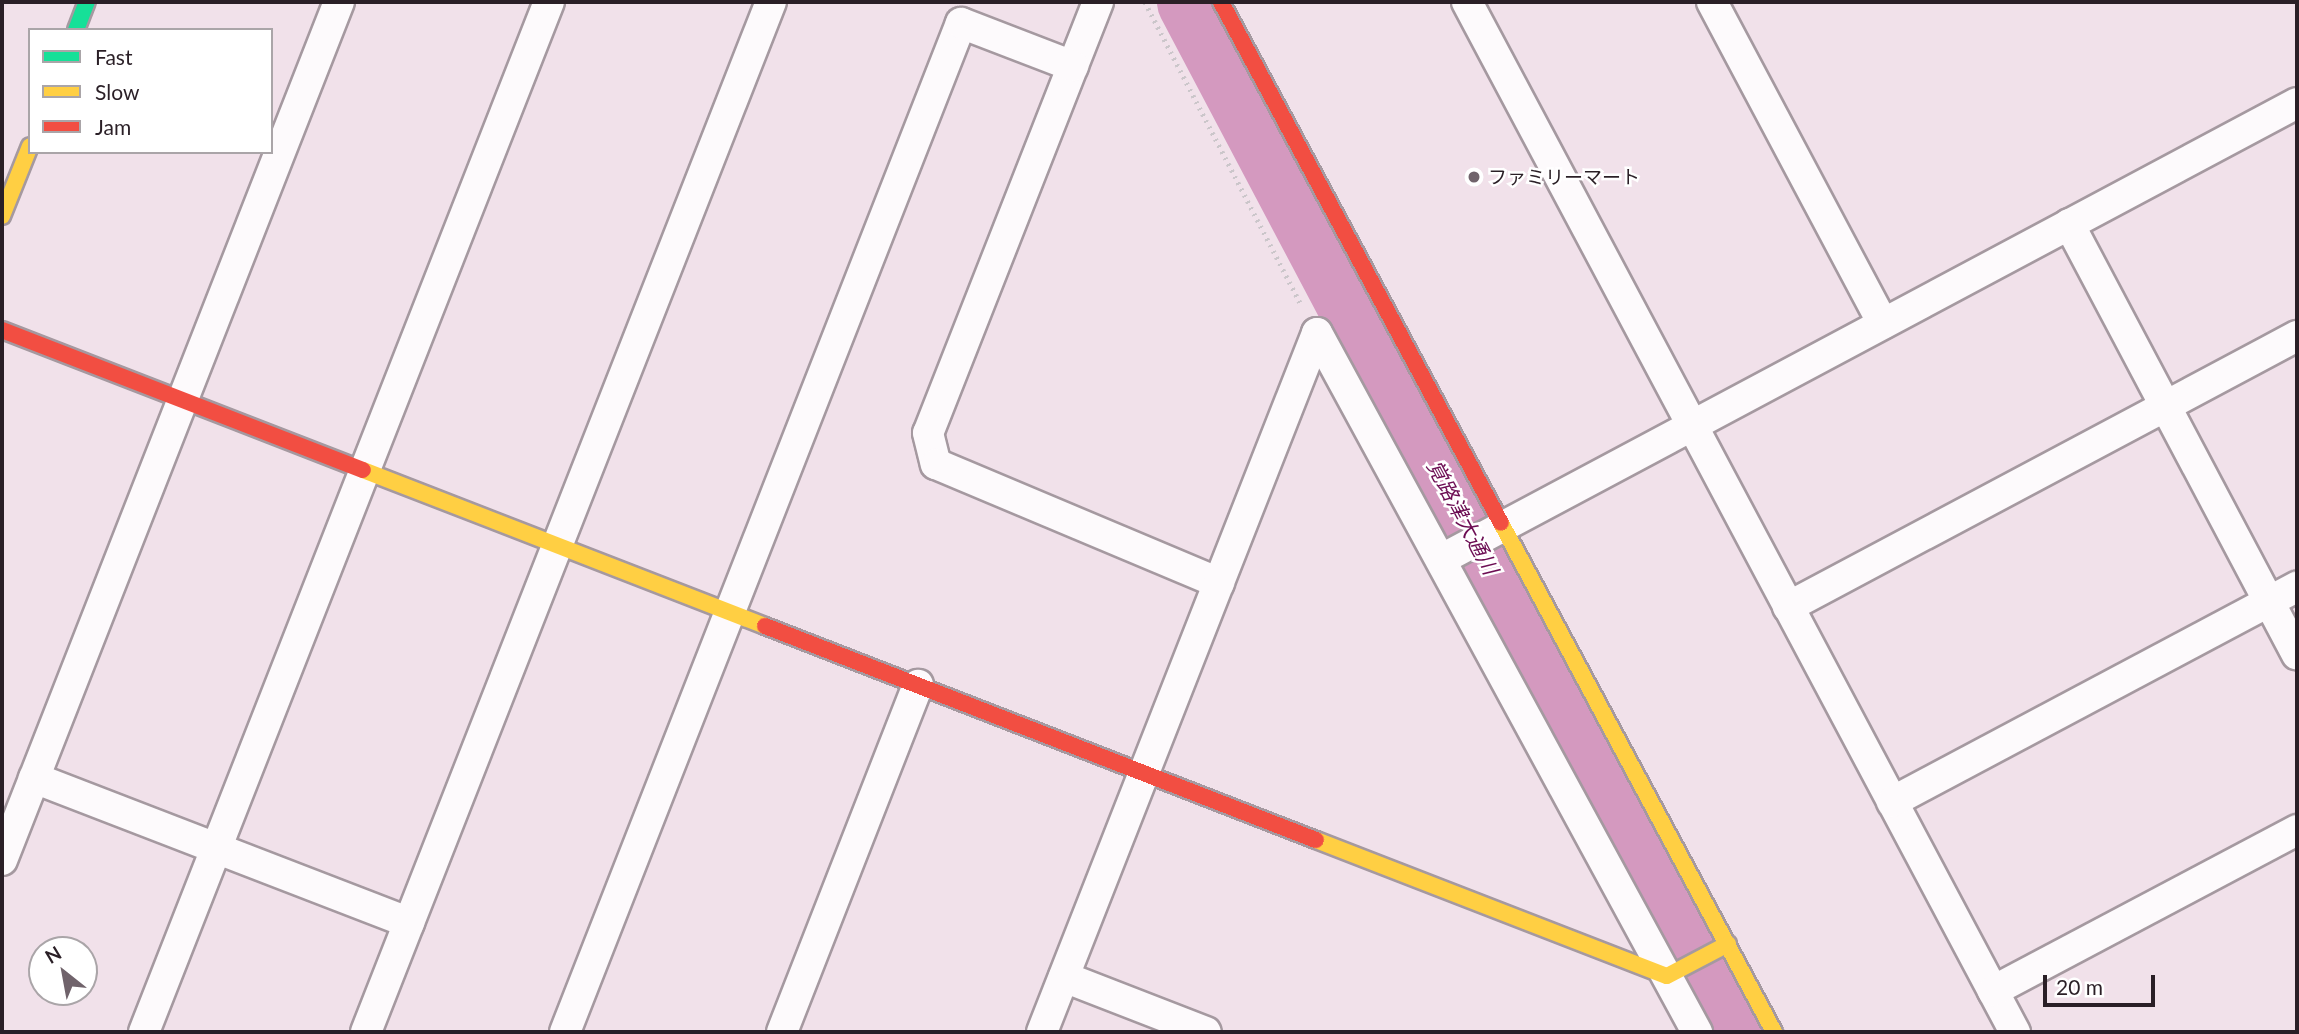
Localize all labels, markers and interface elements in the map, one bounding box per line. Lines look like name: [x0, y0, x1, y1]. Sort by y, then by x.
legend: [28, 28, 273, 154]
text: Fast: [95, 44, 132, 69]
text: Slow: [95, 79, 139, 104]
text: Jam: [95, 114, 131, 139]
place label: ファミリーマート: [1488, 166, 1640, 188]
marker: ファミリーマート: [1466, 169, 1482, 185]
water label: 覚路津大通川: [1422, 455, 1504, 579]
north arrow: [28, 936, 98, 1006]
text: N: [41, 941, 65, 968]
scale bar: [2047, 960, 2159, 1004]
text: 20 m: [2056, 974, 2103, 999]

